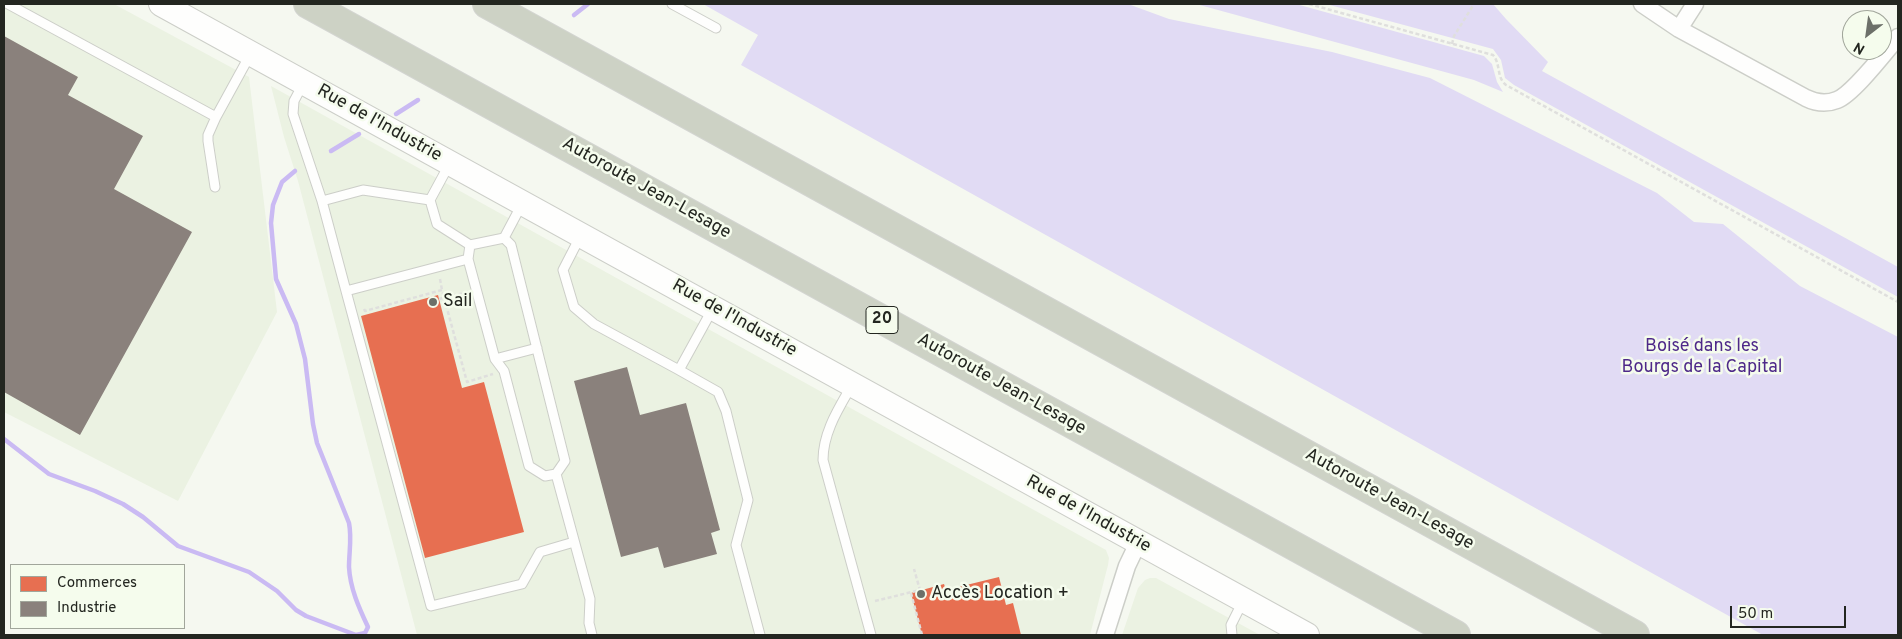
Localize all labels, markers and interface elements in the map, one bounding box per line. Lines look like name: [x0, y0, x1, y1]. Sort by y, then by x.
north arrow: [1842, 10, 1892, 60]
text: N: [1851, 38, 1868, 57]
street label: Rue de l'Industrie: [313, 81, 445, 167]
street label: Autoroute Jean-Lesage: [558, 134, 734, 244]
street label: Rue de l'Industrie: [668, 276, 800, 362]
place label: Sail: [443, 291, 473, 313]
marker: Sail: [427, 296, 439, 308]
road number: 20: [866, 306, 898, 334]
street label: Autoroute Jean-Lesage: [913, 330, 1089, 440]
park label: Boisé dans les Bourgs de la Capital: [1622, 336, 1782, 378]
street label: Autoroute Jean-Lesage: [1301, 445, 1477, 555]
street label: Rue de l'Industrie: [1022, 472, 1154, 558]
legend: [10, 564, 185, 629]
text: Commerces: [57, 574, 137, 593]
place label: Accès Location +: [931, 583, 1069, 605]
marker: Accès Location +: [915, 588, 927, 600]
scale bar: [1732, 596, 1848, 628]
text: Industrie: [57, 599, 116, 618]
text: 50 m: [1738, 605, 1773, 624]

